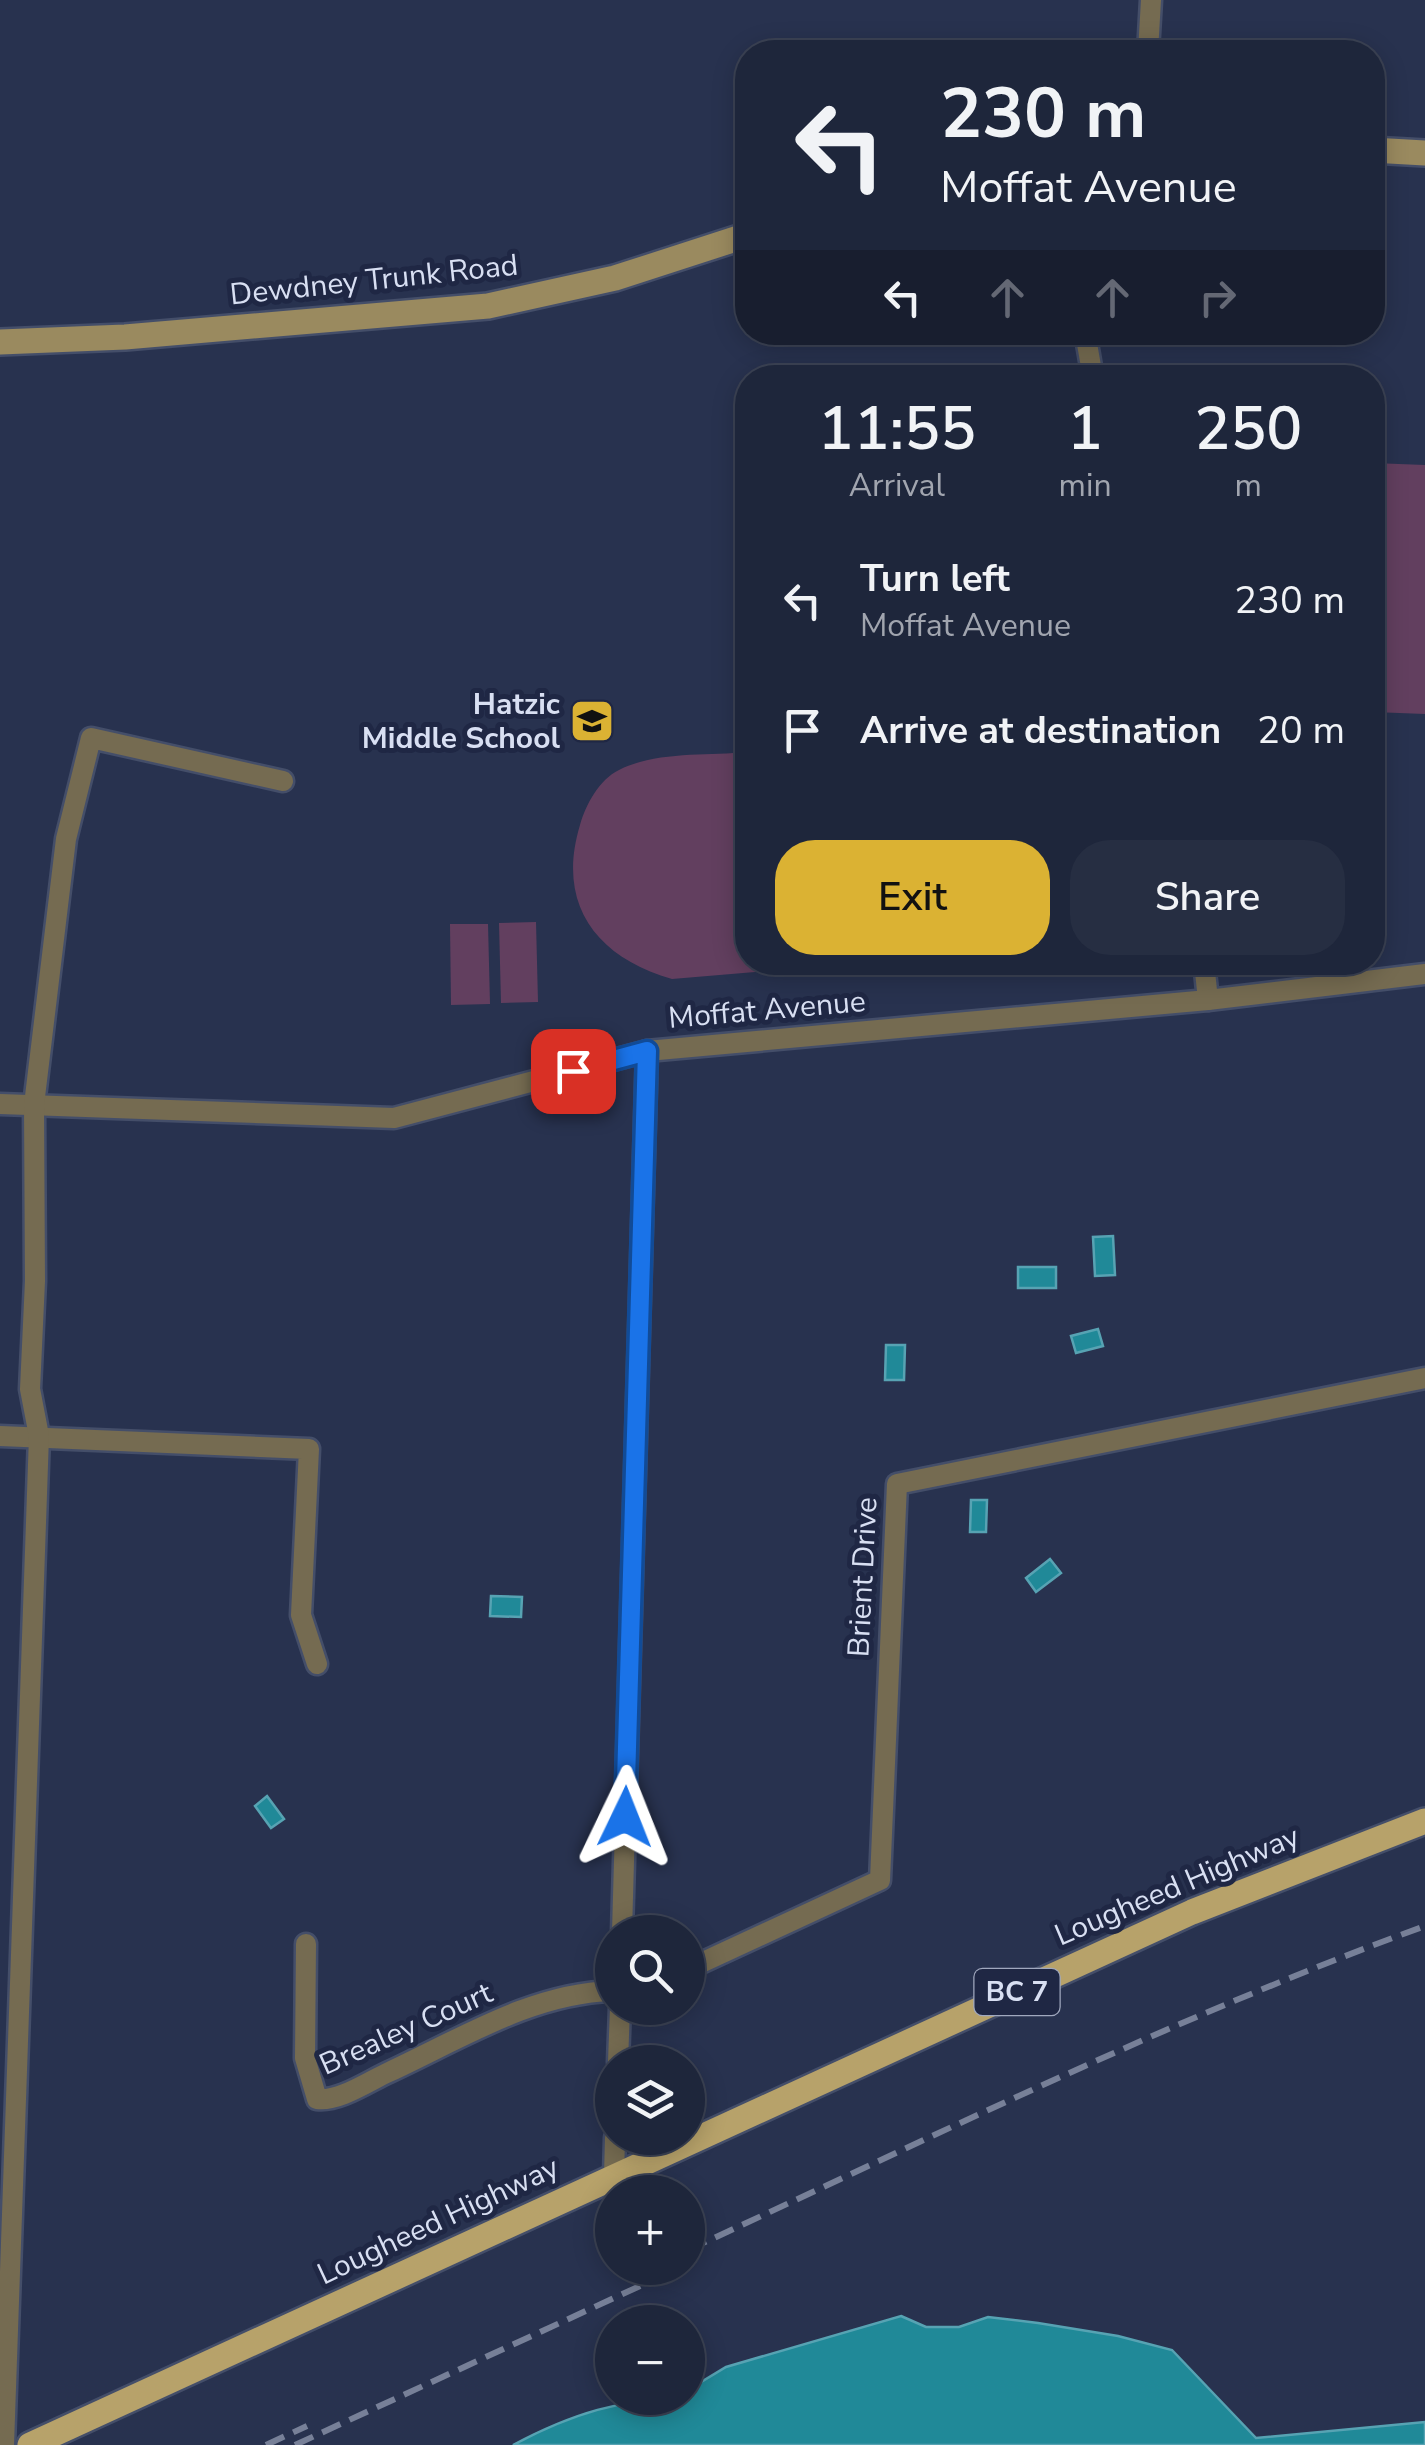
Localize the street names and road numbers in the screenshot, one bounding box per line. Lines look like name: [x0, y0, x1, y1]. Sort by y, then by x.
street label: Dewdney Trunk Road: [228, 244, 520, 316]
street label: Moffat Avenue: [667, 981, 867, 1039]
street label: Brient Drive: [838, 1496, 888, 1658]
street label: Lougheed Highway: [1049, 1816, 1306, 1956]
road number: BC 7: [974, 1969, 1060, 2015]
street label: Brealey Court: [313, 1972, 499, 2085]
street label: Lougheed Highway: [311, 2147, 566, 2295]

